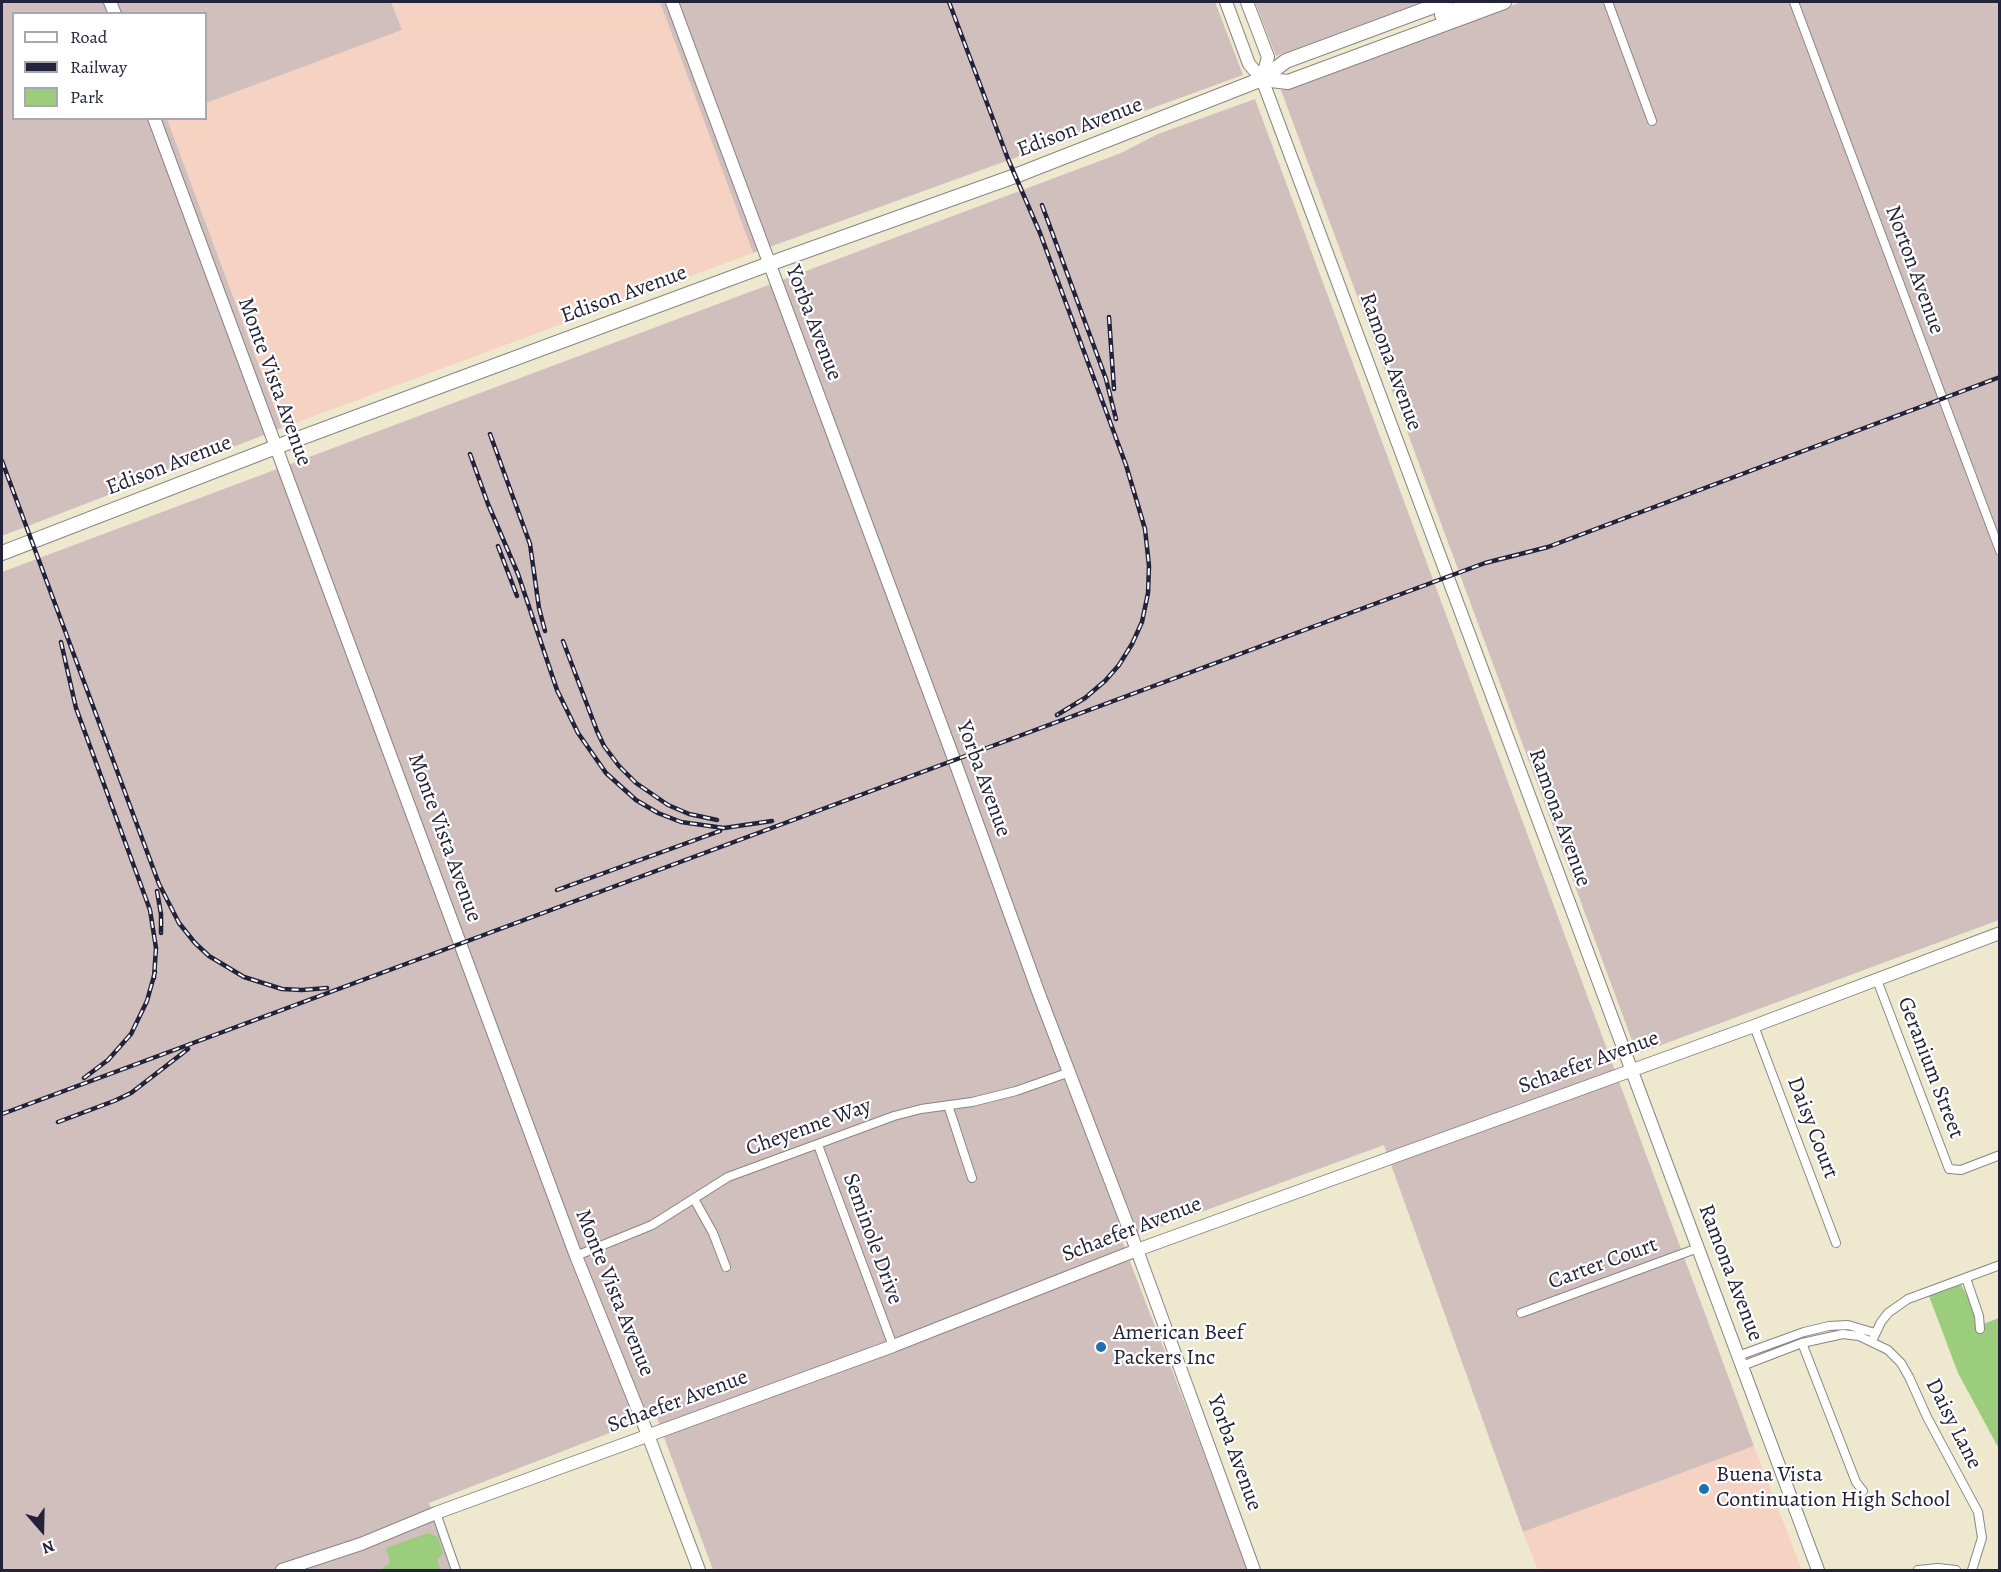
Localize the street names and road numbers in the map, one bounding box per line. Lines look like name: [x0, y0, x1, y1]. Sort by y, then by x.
street label: Edison Avenue: [1014, 92, 1146, 164]
street label: Norton Avenue: [1879, 202, 1949, 338]
street label: Edison Avenue: [557, 260, 691, 330]
street label: Yorba Avenue: [779, 261, 847, 385]
street label: Ramona Avenue: [1353, 290, 1427, 434]
street label: Monte Vista Avenue: [231, 294, 317, 470]
street label: Edison Avenue: [103, 430, 235, 502]
street label: Yorba Avenue: [950, 717, 1016, 841]
street label: Ramona Avenue: [1522, 746, 1596, 890]
street label: Monte Vista Avenue: [401, 750, 487, 926]
street label: Geranium Street: [1891, 993, 1969, 1143]
street label: Schaefer Avenue: [1515, 1025, 1663, 1101]
street label: Daisy Court: [1781, 1073, 1843, 1183]
street label: Cheyenne Way: [743, 1093, 875, 1163]
street label: Seminole Drive: [836, 1170, 908, 1308]
street label: Schaefer Avenue: [1058, 1191, 1206, 1269]
street label: Ramona Avenue: [1692, 1201, 1768, 1345]
street label: Monte Vista Avenue: [568, 1206, 660, 1380]
street label: Carter Court: [1545, 1232, 1661, 1296]
street label: Schaefer Avenue: [604, 1364, 752, 1440]
street label: Daisy Lane: [1919, 1374, 1987, 1474]
street label: Yorba Avenue: [1201, 1391, 1267, 1515]

